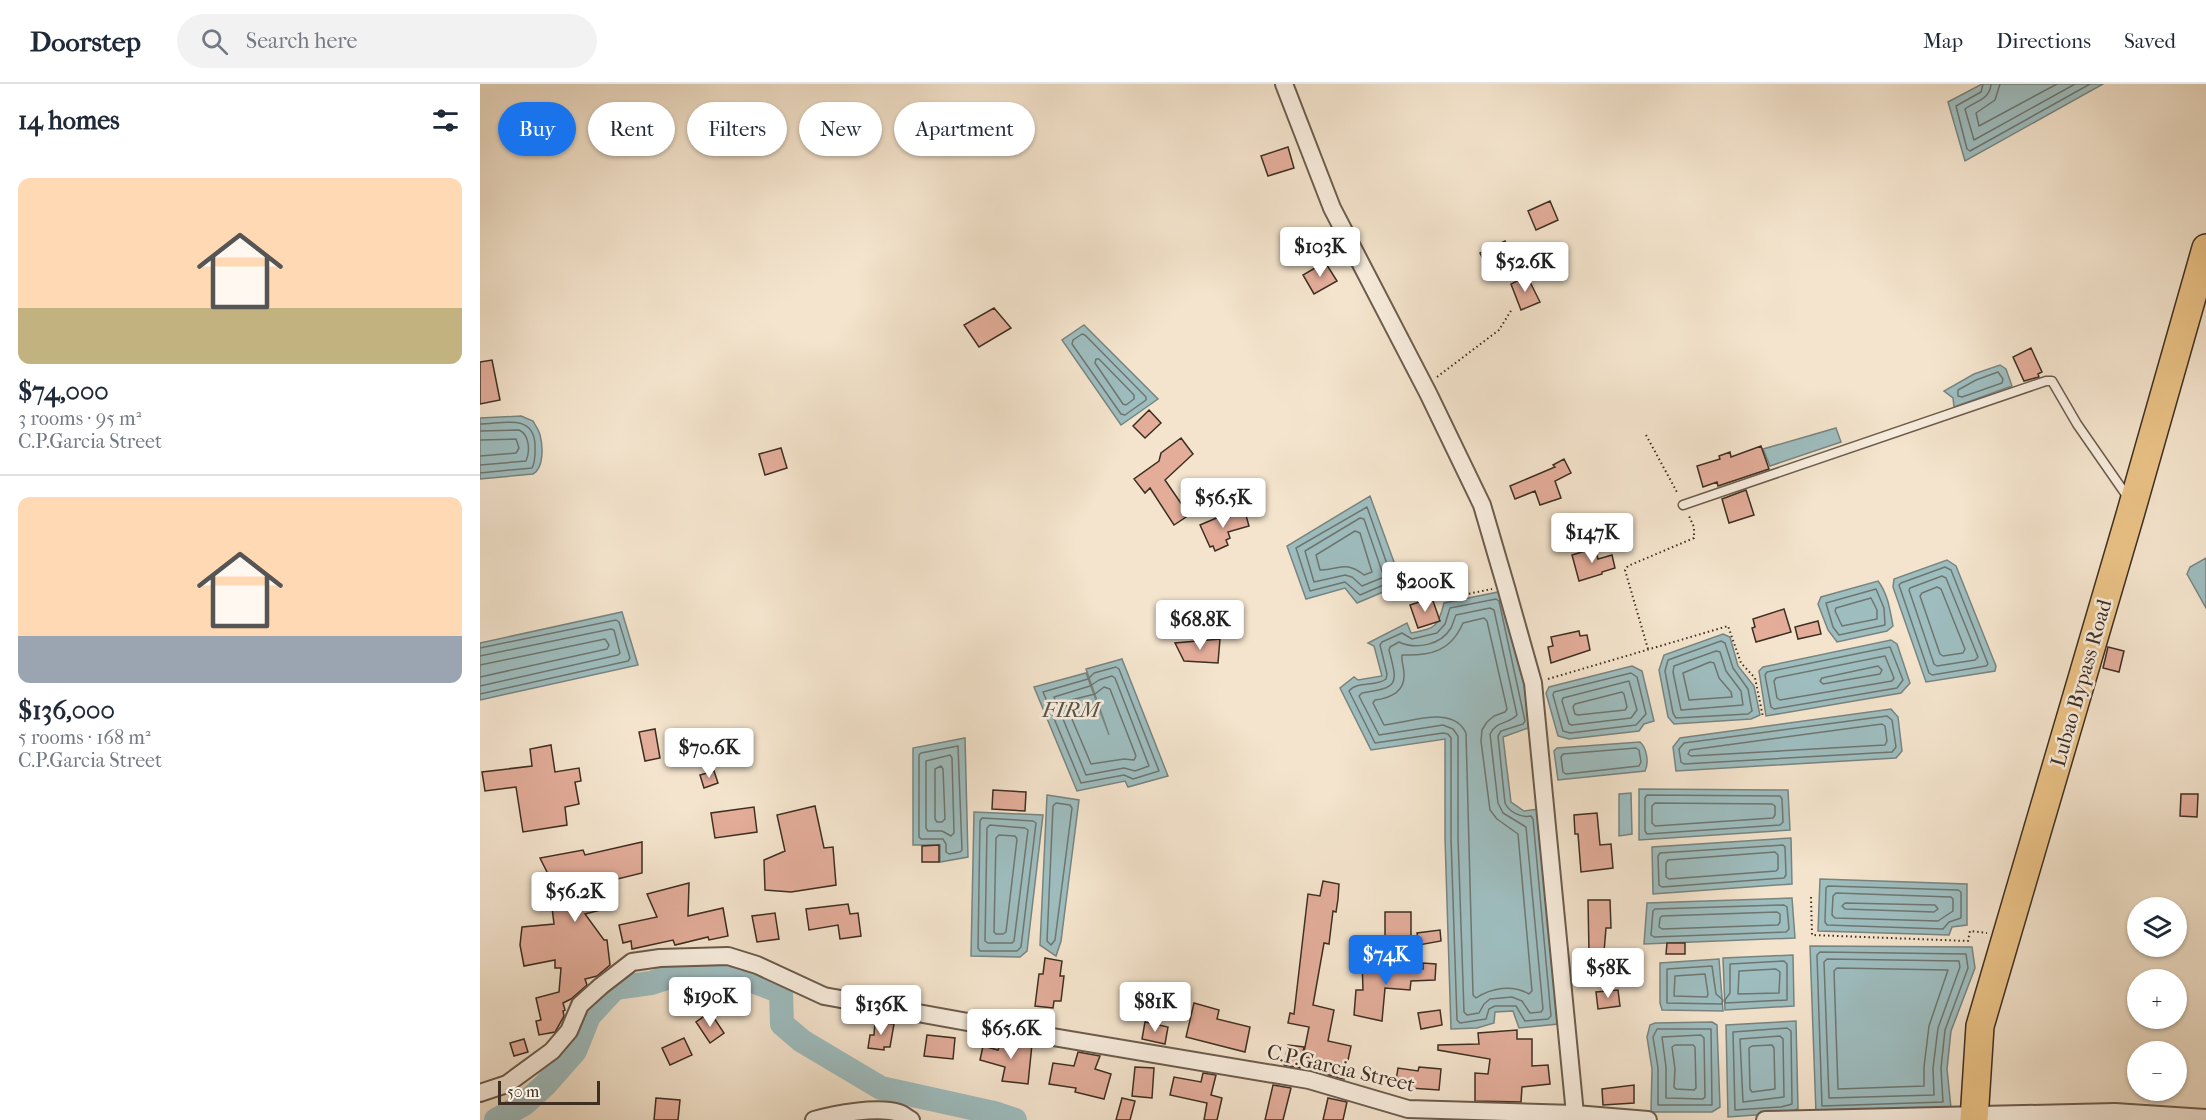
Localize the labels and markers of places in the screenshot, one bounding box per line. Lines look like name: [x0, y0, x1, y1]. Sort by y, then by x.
pin: $103K: [1278, 227, 1362, 278]
pin: $52.6K: [1476, 242, 1574, 293]
pin: $56.5K: [1174, 478, 1272, 529]
pin: $147K: [1550, 513, 1634, 564]
pin: $200K: [1383, 562, 1467, 613]
pin: $68.8K: [1151, 600, 1249, 651]
pin: $70.6K: [660, 728, 758, 779]
pin: $56.2K: [526, 872, 624, 923]
pin: $74K: [1350, 935, 1422, 986]
pin: $58K: [1572, 948, 1644, 999]
pin: $190K: [668, 977, 752, 1028]
pin: $81K: [1119, 982, 1191, 1033]
pin: $136K: [839, 985, 923, 1036]
pin: $65.6K: [962, 1009, 1060, 1060]

